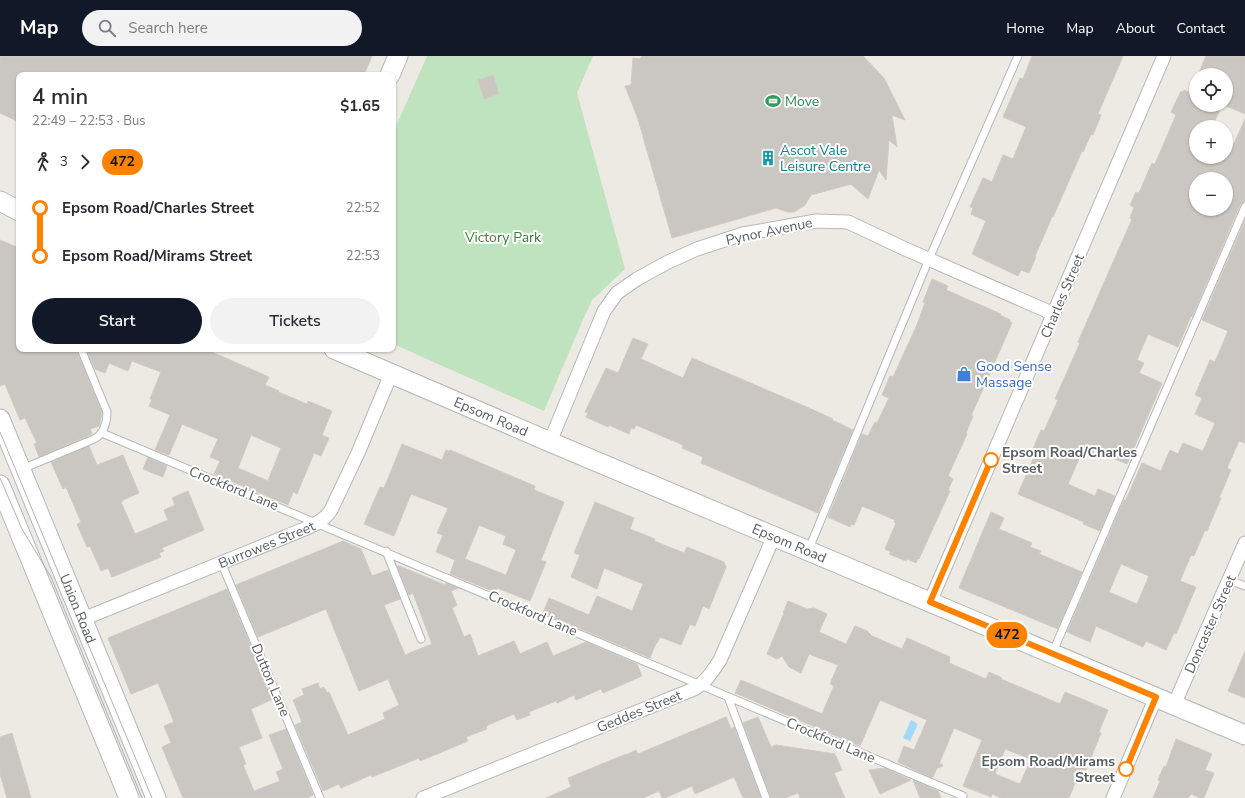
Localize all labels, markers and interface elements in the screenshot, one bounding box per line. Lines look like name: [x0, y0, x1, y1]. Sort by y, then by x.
search box: [82, 10, 362, 46]
text: Map: [20, 15, 58, 41]
icon: search: [96, 17, 118, 39]
text: Search here: [128, 18, 208, 38]
text: Home: [1006, 19, 1044, 38]
text: Map: [1066, 19, 1094, 38]
text: About: [1116, 19, 1155, 38]
text: Contact: [1177, 19, 1225, 38]
map controls: [1189, 68, 1233, 216]
button: locate: [1189, 68, 1233, 112]
text: 4 min: [32, 82, 88, 112]
sports icon: Move: [764, 92, 782, 110]
place label: Move: [785, 92, 819, 111]
text: $1.65: [340, 96, 380, 116]
text: 22:49 – 22:53 · Bus: [32, 112, 146, 130]
button: +: [1189, 120, 1233, 164]
place label: Ascot Vale Leisure Centre: [780, 141, 870, 176]
building icon: Ascot Vale Leisure Centre: [759, 149, 777, 167]
icon: walk: [32, 151, 54, 173]
icon: forward: [74, 151, 96, 173]
text: 472: [110, 152, 135, 171]
text: 3: [60, 153, 68, 171]
button: −: [1189, 172, 1233, 216]
text: Epsom Road/Charles Street: [62, 198, 254, 218]
text: 22:52: [346, 199, 380, 217]
street label: Pynor Avenue: [724, 213, 814, 250]
park label: Victory Park: [464, 228, 542, 247]
text: Epsom Road/Mirams Street: [62, 246, 252, 266]
text: 22:53: [346, 247, 380, 265]
street label: Charles Street: [1036, 251, 1089, 341]
button: Start: [32, 298, 202, 344]
button: Tickets: [210, 298, 380, 344]
place label: Good Sense Massage: [976, 357, 1052, 392]
shop icon: Good Sense Massage: [955, 365, 973, 383]
street label: Epsom Road: [451, 393, 531, 441]
place label: Epsom Road/Charles Street: [1002, 443, 1137, 478]
marker: Epsom Road/Charles Street: [983, 452, 999, 468]
street label: Crockford Lane: [186, 462, 281, 515]
street label: Burrowes Street: [216, 517, 318, 573]
street label: Epsom Road: [749, 519, 829, 568]
street label: Union Road: [55, 571, 100, 646]
street label: Doncaster Street: [1180, 572, 1241, 676]
street label: Crockford Lane: [485, 586, 580, 641]
line badge: 472: [984, 622, 1030, 648]
text: 472: [994, 625, 1020, 644]
street label: Dutton Lane: [247, 641, 294, 720]
street label: Geddes Street: [594, 686, 685, 737]
street label: Crockford Lane: [783, 713, 878, 768]
place label: Epsom Road/Mirams Street: [981, 752, 1116, 787]
marker: Epsom Road/Mirams Street: [1118, 761, 1134, 777]

